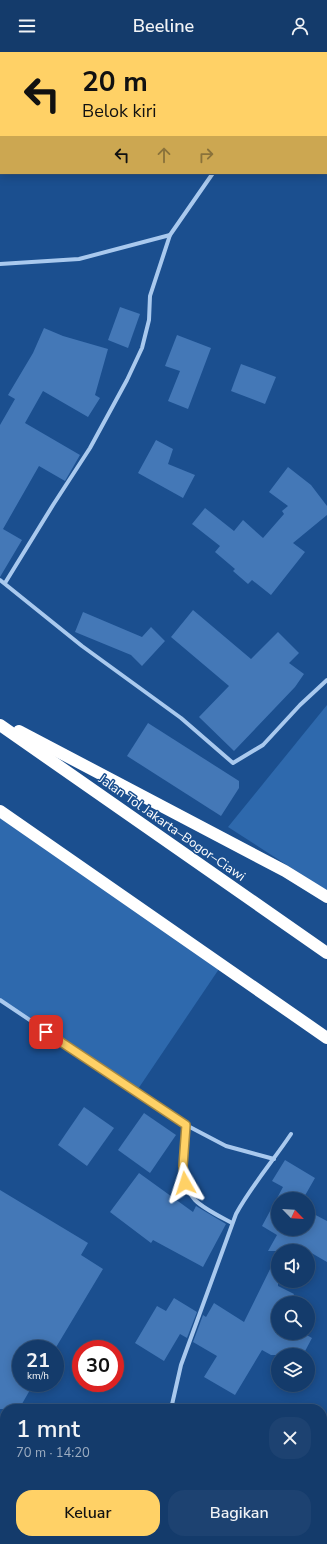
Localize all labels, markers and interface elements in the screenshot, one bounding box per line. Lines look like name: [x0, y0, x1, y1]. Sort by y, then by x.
text: Beeline: [133, 14, 194, 38]
icon: menu: [16, 15, 38, 37]
icon: person: [289, 15, 311, 37]
text: 20 m: [82, 63, 148, 101]
icon: left: [16, 68, 68, 120]
text: Belok kiri: [82, 99, 156, 123]
icon: left: [111, 144, 133, 166]
icon: ahead: [153, 144, 175, 166]
icon: right: [195, 144, 217, 166]
street label: Jalan Tol Jakarta–Bogor–Ciawi: [94, 770, 249, 886]
pin: [29, 1015, 63, 1049]
icon: arrive: [35, 1021, 57, 1043]
position arrow: [164, 1162, 206, 1204]
north arrow: [271, 1192, 315, 1236]
map controls: [271, 1192, 315, 1392]
button: sound: [271, 1244, 315, 1288]
button: search: [271, 1296, 315, 1340]
speed limit sign: 30: [72, 1340, 124, 1392]
text: 21: [26, 1347, 50, 1374]
button: layers: [271, 1348, 315, 1392]
text: km/h: [27, 1369, 49, 1383]
text: 1 mnt: [16, 1413, 80, 1445]
button: close: [269, 1417, 311, 1459]
text: 70 m · 14:20: [16, 1444, 90, 1462]
button: Keluar: [16, 1490, 160, 1536]
button: Bagikan: [168, 1490, 311, 1536]

